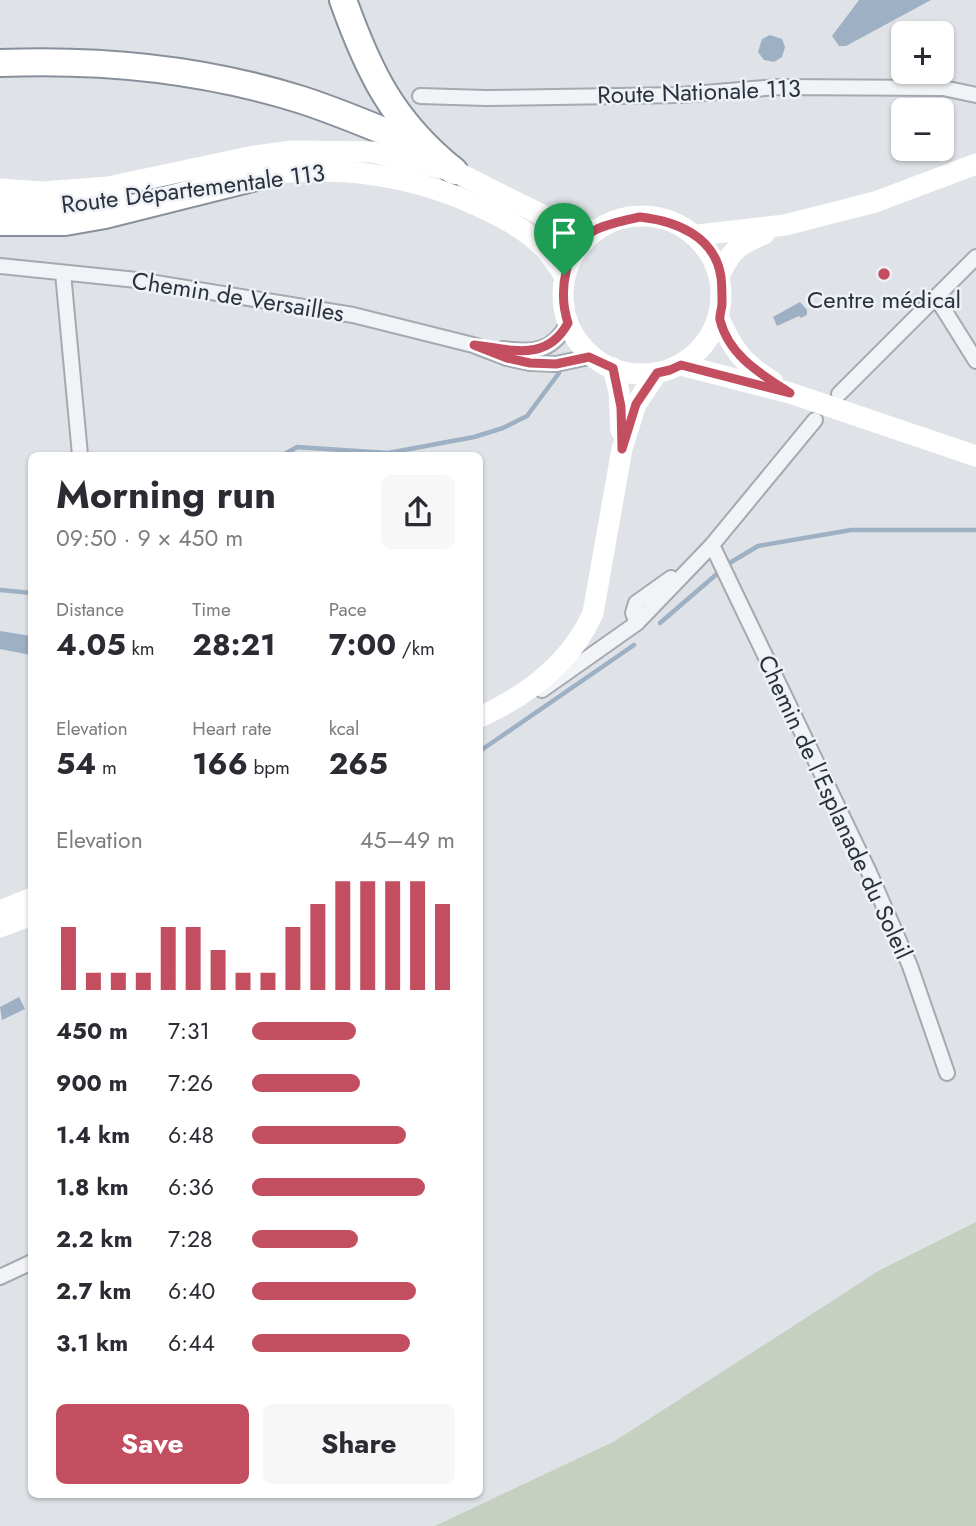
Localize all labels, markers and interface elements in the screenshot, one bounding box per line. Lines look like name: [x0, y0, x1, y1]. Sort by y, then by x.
map controls: [891, 21, 954, 161]
button: +: [891, 21, 954, 84]
street label: Route Nationale 113: [597, 70, 801, 113]
button: −: [891, 98, 954, 161]
street label: Route Départementale 113: [59, 155, 327, 222]
pin: [534, 203, 594, 275]
icon: arrive: [545, 214, 583, 252]
street label: Chemin de Versailles: [129, 262, 347, 331]
marker: Centre médical: [876, 266, 892, 282]
place label: Centre médical: [807, 282, 961, 317]
text: Morning run: [56, 467, 276, 522]
button: share: [381, 475, 455, 549]
text: 09:50 · 9 × 450 m: [56, 521, 243, 555]
text: Distance: [56, 596, 124, 623]
text: Time: [192, 596, 231, 623]
text: Pace: [329, 596, 367, 623]
text: 4.05: [56, 623, 126, 666]
text: 28:21: [192, 623, 275, 666]
text: 7:00: [329, 623, 396, 666]
text: km: [126, 635, 155, 662]
text: /km: [396, 635, 435, 662]
street label: Chemin de l'Esplanade du Soleil: [749, 649, 921, 965]
text: Elevation: [56, 715, 128, 742]
text: Heart rate: [192, 715, 272, 742]
text: kcal: [329, 715, 359, 742]
text: 54: [56, 742, 96, 785]
text: 166: [192, 742, 248, 785]
text: 265: [329, 742, 388, 785]
text: m: [96, 754, 117, 781]
text: bpm: [248, 754, 290, 781]
text: Elevation: [56, 823, 143, 857]
text: 45–49 m: [360, 823, 455, 857]
text: 450 m: [56, 1014, 128, 1048]
text: 7:31: [168, 1014, 210, 1048]
text: 900 m: [56, 1066, 128, 1100]
text: 7:26: [168, 1066, 213, 1100]
text: 1.4 km: [56, 1118, 130, 1152]
text: 6:48: [168, 1118, 214, 1152]
text: 1.8 km: [56, 1170, 129, 1204]
text: 6:36: [168, 1170, 214, 1204]
text: 2.2 km: [56, 1222, 133, 1256]
text: 7:28: [168, 1222, 213, 1256]
text: 2.7 km: [56, 1274, 131, 1308]
text: 6:40: [168, 1274, 215, 1308]
text: 3.1 km: [56, 1326, 128, 1360]
text: 6:44: [168, 1326, 215, 1360]
button: Save: [56, 1404, 249, 1484]
button: Share: [263, 1404, 455, 1484]

